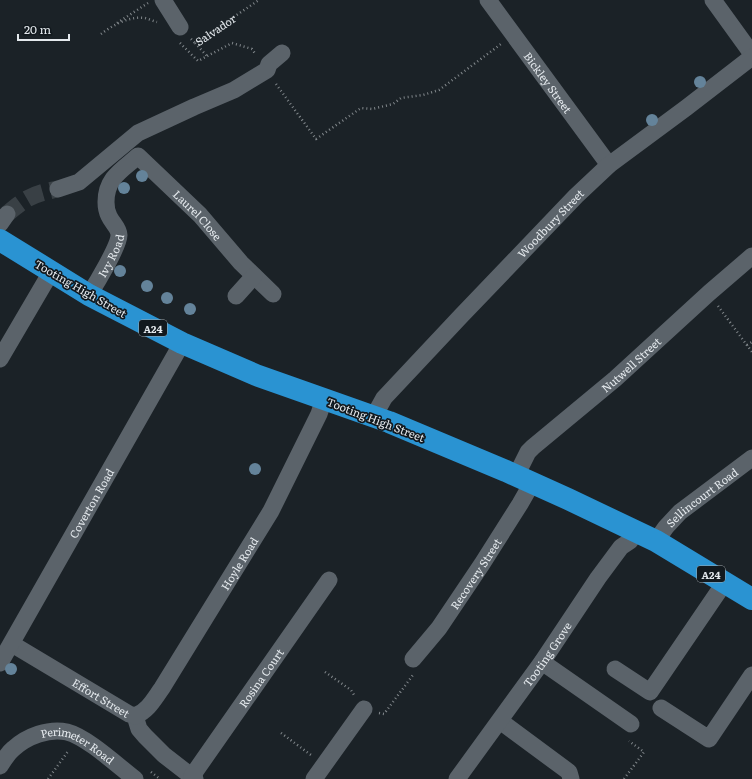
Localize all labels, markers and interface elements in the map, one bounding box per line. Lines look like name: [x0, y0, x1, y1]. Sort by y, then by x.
street label: Salvador: [192, 9, 239, 49]
scale bar: [18, 16, 69, 42]
text: 20 m: [24, 20, 51, 38]
street label: Bickley Street: [521, 48, 576, 117]
street label: Woodbury Street: [513, 185, 587, 261]
street label: Laurel Close: [170, 186, 226, 244]
street label: Ivy Road: [93, 232, 127, 280]
street label: Tooting High Street: [32, 255, 130, 321]
road number: A24: [139, 320, 167, 336]
street label: Nutwell Street: [597, 333, 665, 396]
street label: Tooting High Street: [325, 393, 428, 445]
street label: Sellincourt Road: [662, 463, 741, 530]
street label: Coverton Road: [65, 465, 117, 541]
street label: Hoyle Road: [216, 533, 261, 593]
street label: Recovery Street: [446, 534, 505, 612]
road number: A24: [697, 566, 725, 582]
street label: Tooting Grove: [519, 618, 575, 690]
street label: Rosina Court: [234, 644, 287, 710]
street label: Effort Street: [69, 674, 134, 721]
street label: Perimeter Road: [39, 723, 118, 768]

